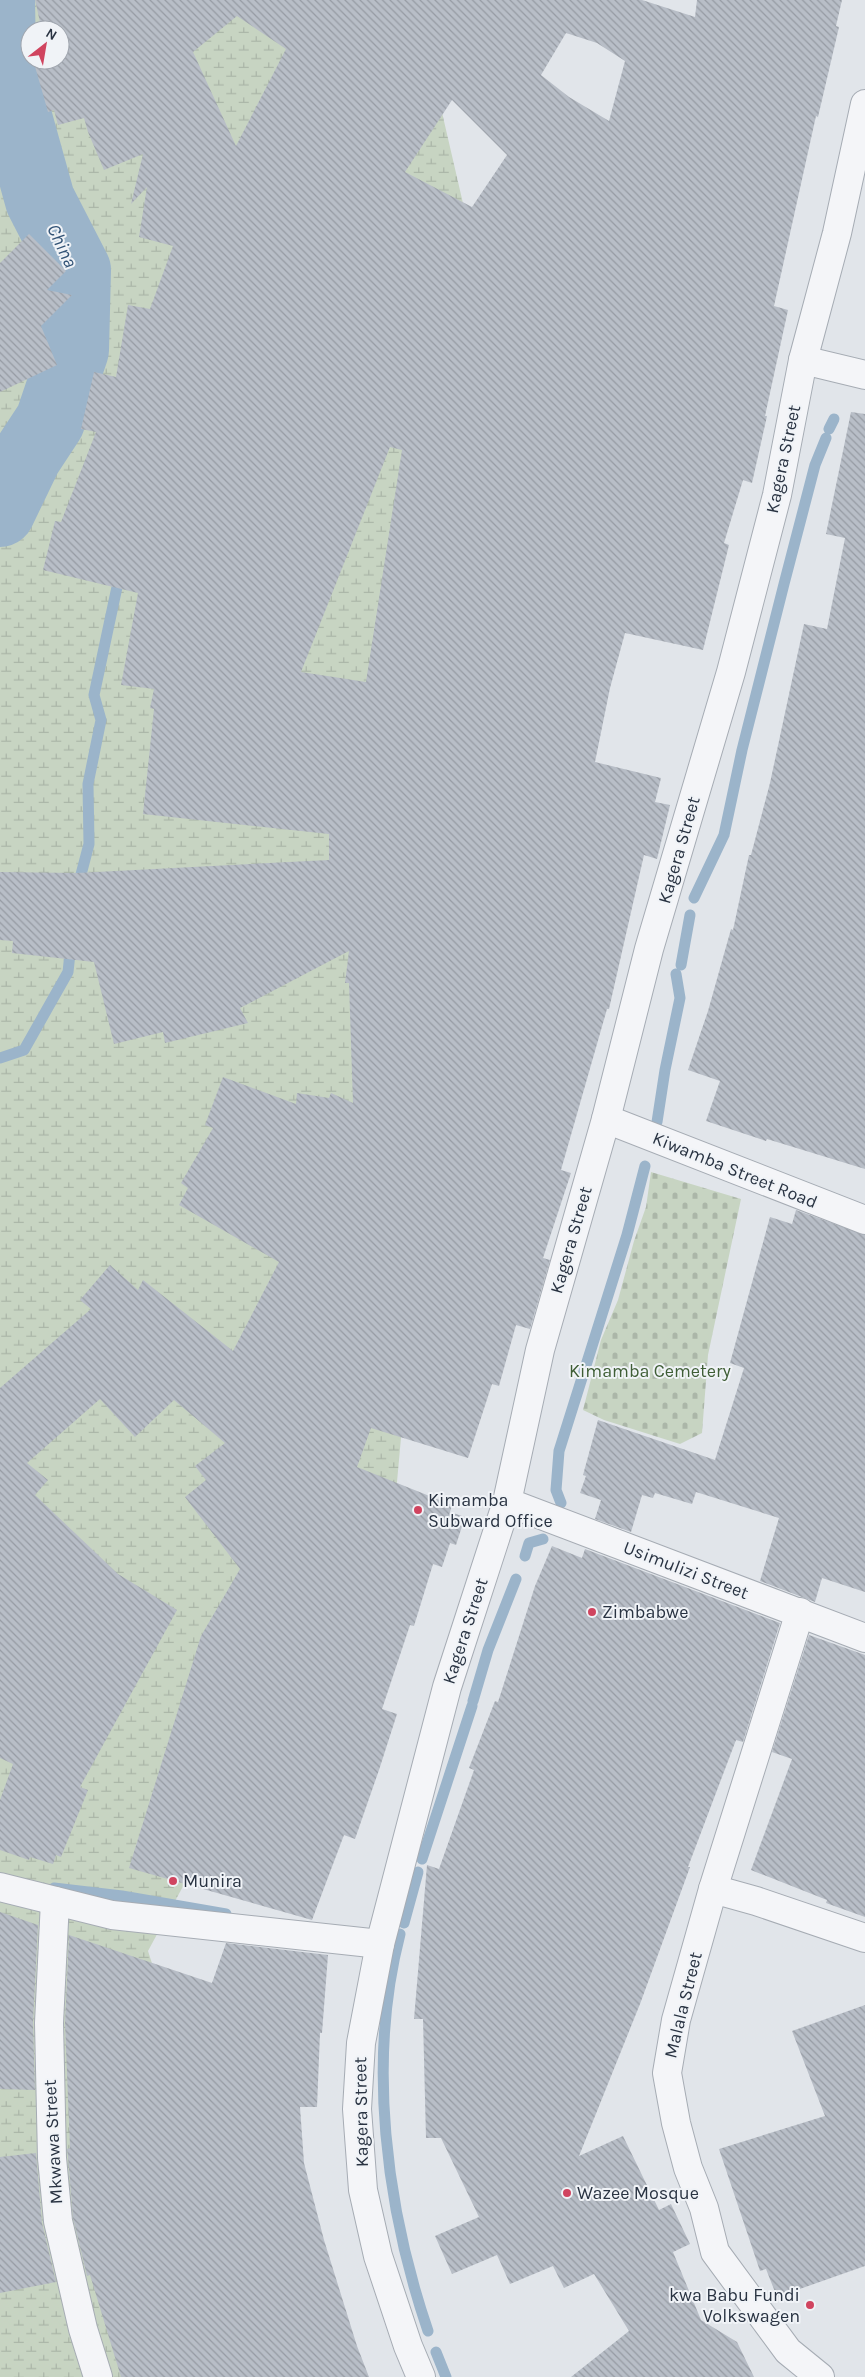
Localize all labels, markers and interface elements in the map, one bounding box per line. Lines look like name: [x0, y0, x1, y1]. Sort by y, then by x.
north arrow: [20, 20, 70, 70]
text: N: [43, 24, 60, 44]
water label: China: [42, 221, 82, 271]
street label: Kagera Street: [761, 403, 805, 515]
street label: Kagera Street: [653, 794, 705, 906]
street label: Kiwamba Street Road: [649, 1127, 821, 1213]
street label: Kagera Street: [545, 1184, 597, 1296]
park label: Kimamba Cemetery: [569, 1360, 732, 1382]
place label: Kimamba Subward Office: [428, 1489, 553, 1532]
marker: Kimamba Subward Office: [412, 1504, 424, 1516]
street label: Usimulizi Street: [620, 1536, 752, 1604]
street label: Kagera Street: [437, 1575, 493, 1687]
place label: Zimbabwe: [602, 1601, 688, 1623]
marker: Zimbabwe: [586, 1606, 598, 1618]
place label: Munira: [183, 1870, 242, 1892]
marker: Munira: [167, 1875, 179, 1887]
street label: Malala Street: [659, 1949, 707, 2060]
street label: Kagera Street: [349, 2056, 373, 2167]
street label: Mkwawa Street: [39, 2079, 67, 2205]
place label: Wazee Mosque: [577, 2182, 699, 2204]
marker: Wazee Mosque: [561, 2187, 573, 2199]
place label: kwa Babu Fundi Volkswagen: [669, 2284, 800, 2327]
marker: kwa Babu Fundi Volkswagen: [804, 2299, 816, 2311]

